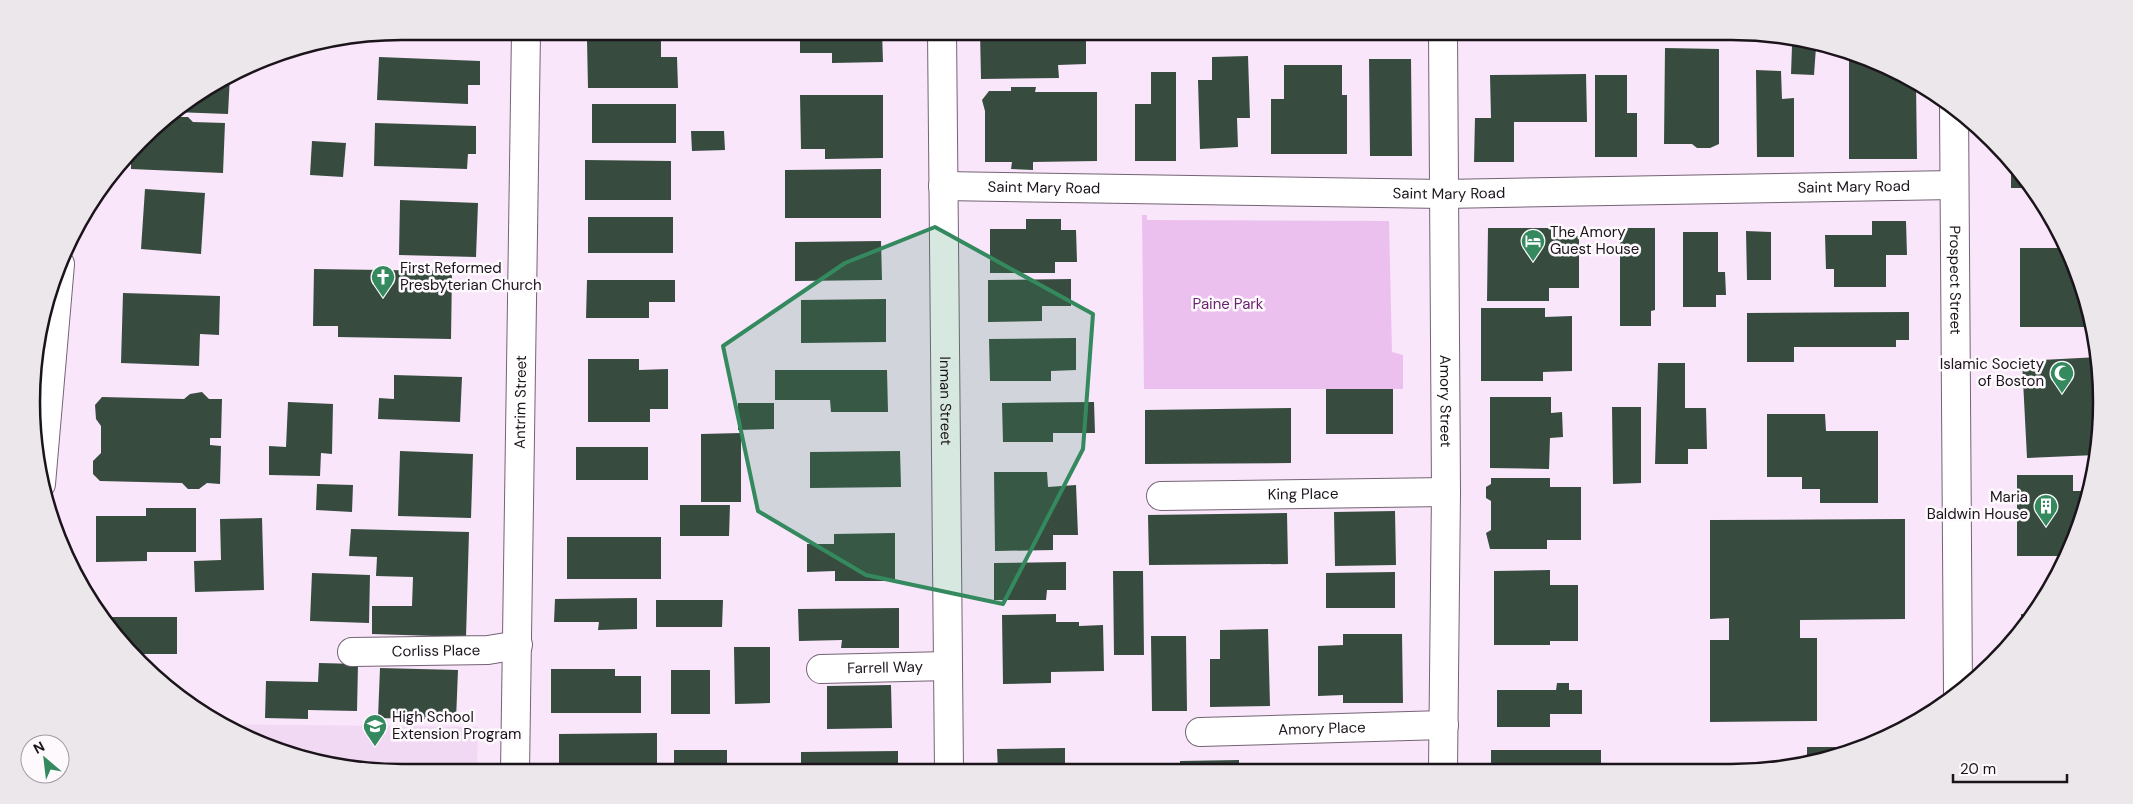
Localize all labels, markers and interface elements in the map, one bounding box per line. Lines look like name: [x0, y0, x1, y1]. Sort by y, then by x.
street label: Saint Mary Road: [1797, 176, 1910, 198]
street label: Saint Mary Road: [988, 177, 1100, 199]
street label: Saint Mary Road: [1392, 183, 1505, 204]
place label: The Amory Guest House: [1550, 222, 1639, 259]
street label: Prospect Street: [1945, 225, 1966, 335]
hotel icon: The Amory Guest House: [1520, 228, 1546, 262]
place label: First Reformed Presbyterian Church: [400, 258, 542, 295]
church icon: First Reformed Presbyterian Church: [370, 264, 396, 298]
park label: Paine Park: [1193, 294, 1264, 314]
place label: Islamic Society of Boston: [1940, 354, 2045, 391]
street label: Antrim Street: [510, 355, 531, 449]
street label: Amory Street: [1435, 355, 1456, 448]
street label: Inman Street: [935, 356, 956, 446]
mosque icon: Islamic Society of Boston: [2049, 360, 2075, 394]
street label: King Place: [1267, 484, 1338, 505]
place label: Maria Baldwin House: [1927, 487, 2028, 524]
building icon: Maria Baldwin House: [2033, 493, 2059, 527]
street label: Corliss Place: [392, 640, 480, 661]
street label: Farrell Way: [847, 657, 924, 678]
place label: High School Extension Program: [392, 707, 521, 744]
school or university icon: High School Extension Program: [362, 713, 388, 747]
street label: Amory Place: [1278, 717, 1366, 740]
north arrow: [20, 734, 70, 784]
text: N: [30, 737, 48, 758]
scale bar: [1953, 752, 2067, 784]
text: 20 m: [1960, 759, 1996, 779]

